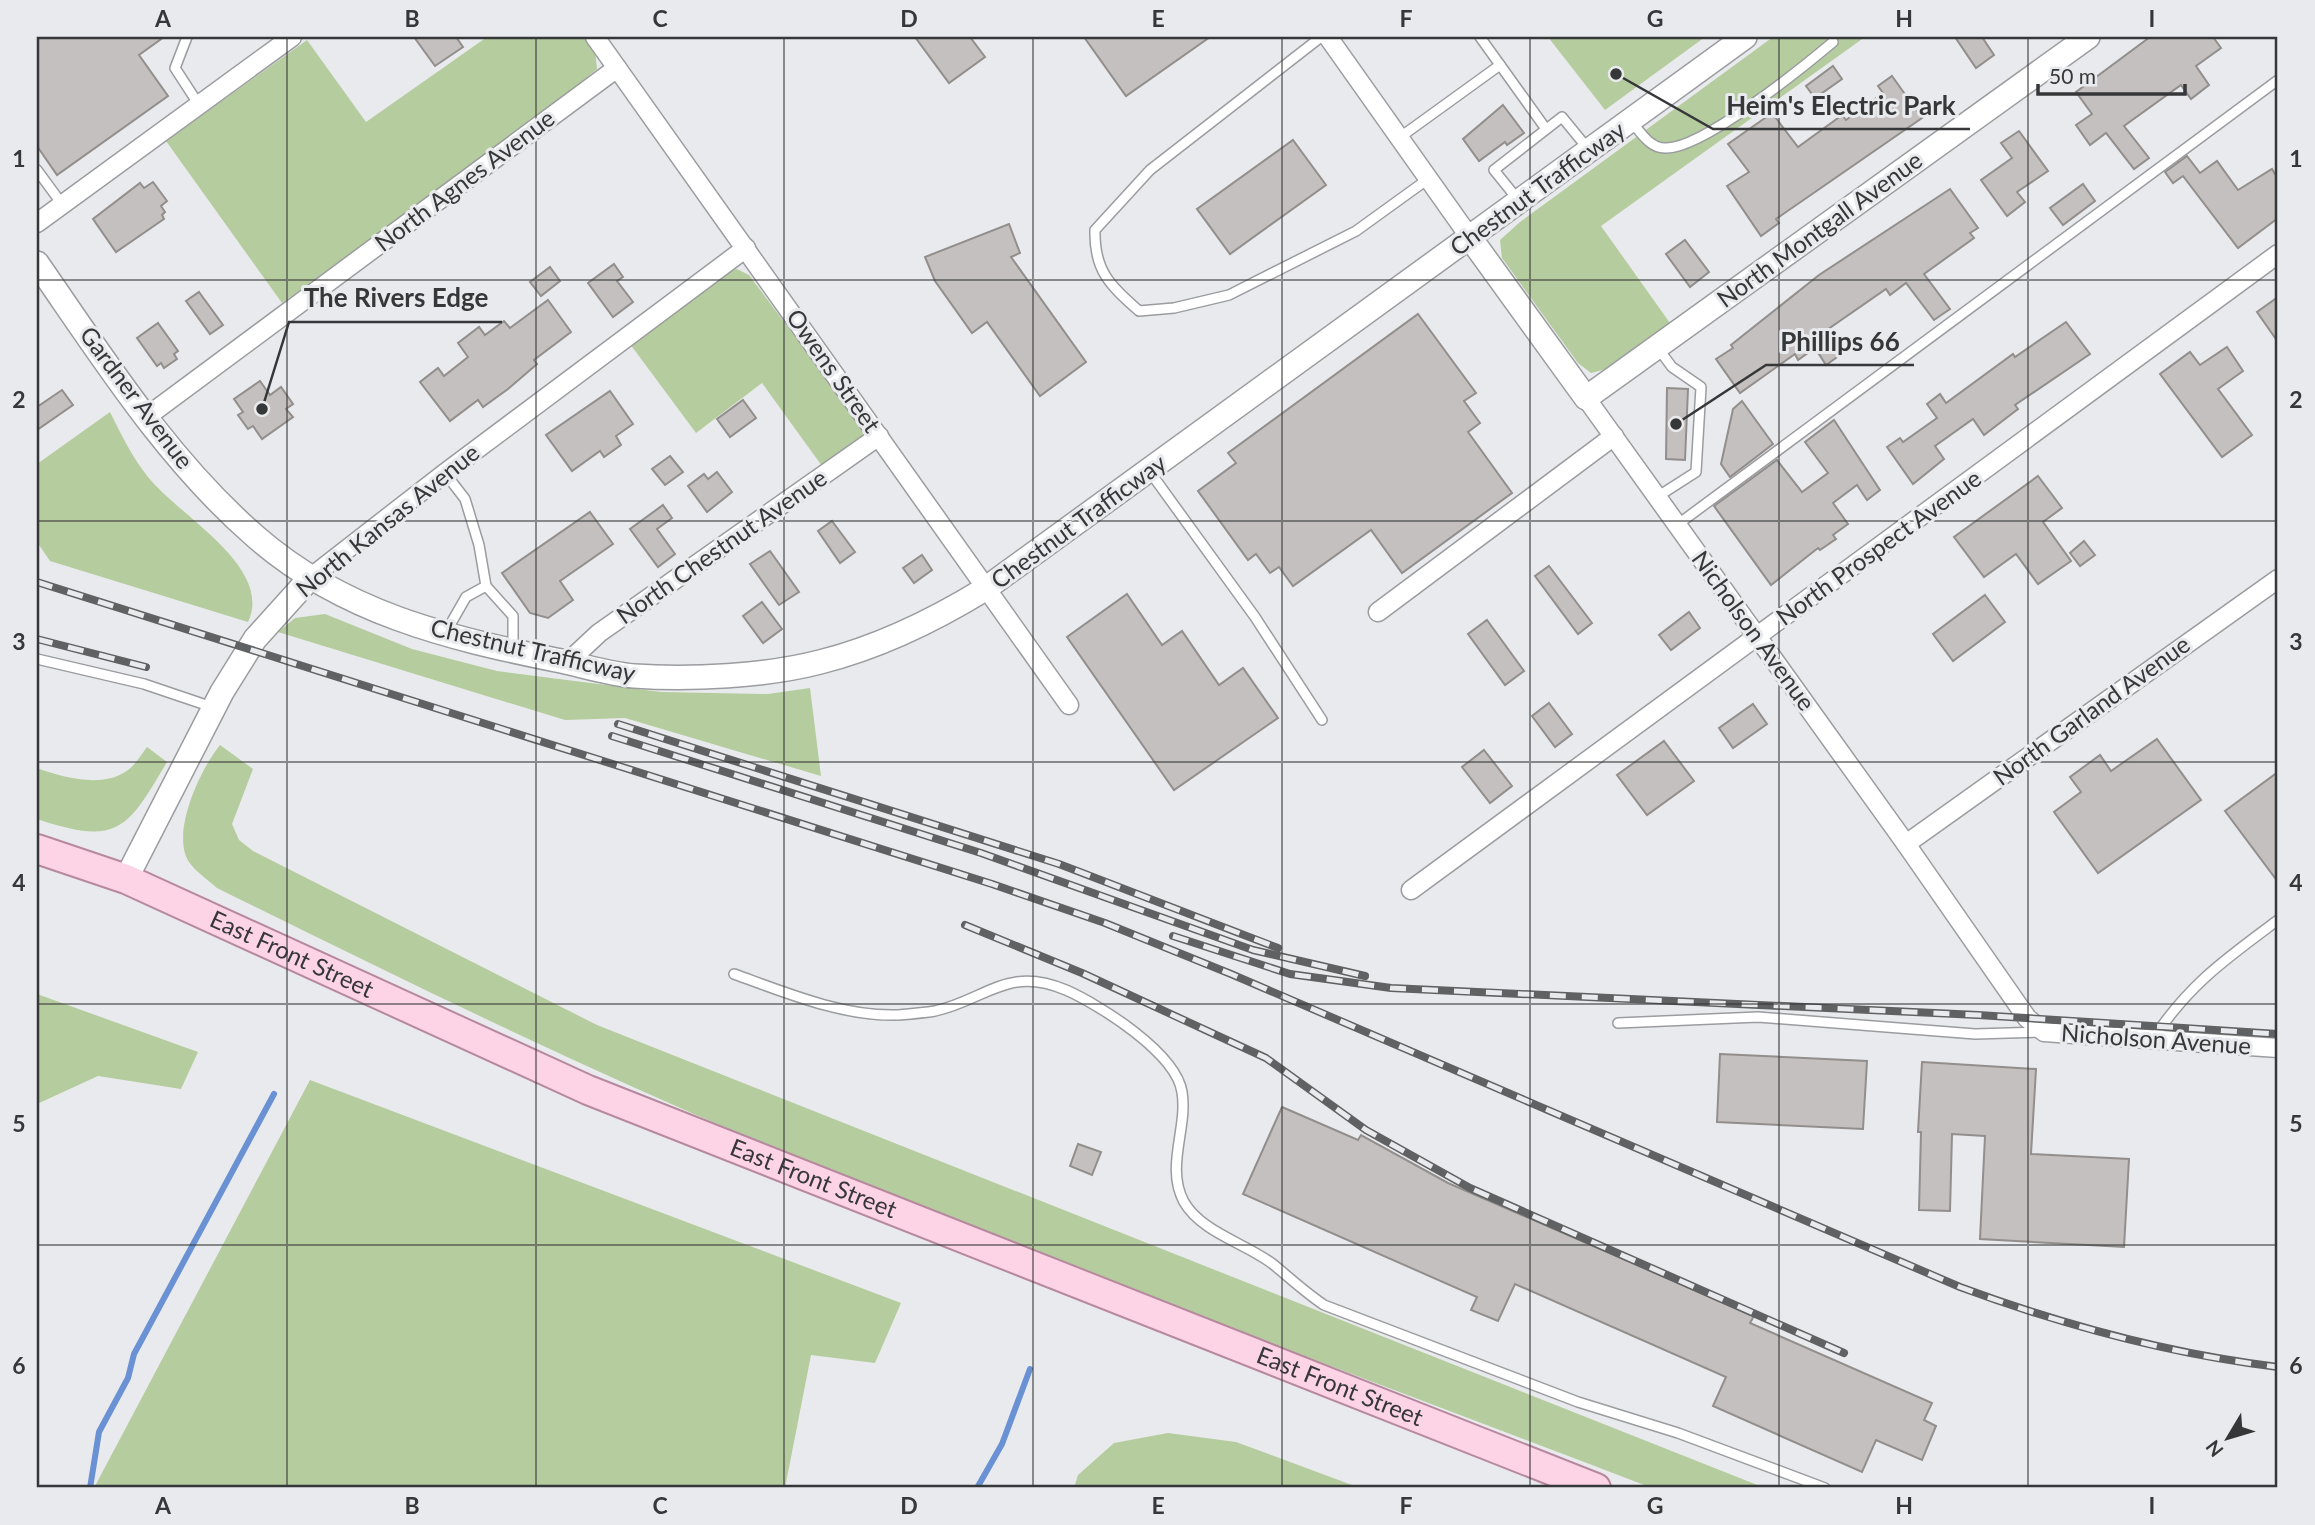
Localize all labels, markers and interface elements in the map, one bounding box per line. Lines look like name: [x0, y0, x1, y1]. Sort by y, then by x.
text: A: [154, 4, 172, 32]
text: B: [404, 4, 420, 32]
text: C: [652, 4, 668, 32]
text: D: [900, 4, 918, 32]
text: E: [1151, 4, 1165, 32]
text: F: [1399, 4, 1413, 32]
text: G: [1647, 4, 1663, 32]
text: H: [1895, 4, 1913, 32]
text: I: [2149, 4, 2155, 32]
scale bar: [2038, 52, 2186, 96]
text: 50 m: [2049, 63, 2096, 88]
callout: Heim's Electric Park: [1713, 82, 1970, 129]
text: Heim's Electric Park: [1726, 89, 1956, 121]
street label: North Agnes Avenue: [368, 103, 560, 257]
street label: Chestnut Trafficway: [1444, 114, 1631, 261]
text: 1: [12, 144, 26, 172]
text: 1: [2289, 144, 2303, 172]
street label: North Montgall Avenue: [1711, 145, 1927, 313]
callout: The Rivers Edge: [289, 275, 502, 322]
text: The Rivers Edge: [304, 281, 488, 313]
street label: Owens Street: [781, 303, 888, 438]
callout: Phillips 66: [1766, 318, 1914, 365]
street label: Gardner Avenue: [74, 320, 200, 474]
text: Phillips 66: [1780, 325, 1900, 357]
text: 2: [12, 385, 26, 413]
text: 2: [2289, 385, 2303, 413]
street label: North Kansas Avenue: [290, 437, 484, 603]
street label: Chestnut Trafficway: [985, 447, 1172, 594]
street label: North Chestnut Avenue: [611, 462, 832, 629]
street label: North Prospect Avenue: [1770, 463, 1986, 631]
street label: Nicholson Avenue: [1687, 545, 1822, 716]
street label: Chestnut Trafficway: [428, 612, 639, 687]
text: 3: [12, 627, 26, 655]
text: 3: [2289, 627, 2303, 655]
street label: North Garland Avenue: [1987, 629, 2195, 791]
text: 4: [12, 868, 26, 896]
text: 4: [2289, 868, 2303, 896]
street label: East Front Street: [206, 903, 379, 1003]
street label: Nicholson Avenue: [2060, 1017, 2252, 1060]
text: 5: [12, 1109, 26, 1137]
text: 5: [2289, 1109, 2303, 1137]
street label: East Front Street: [726, 1132, 902, 1224]
street label: East Front Street: [1253, 1340, 1428, 1431]
text: 6: [12, 1351, 26, 1379]
text: 6: [2289, 1351, 2303, 1379]
north arrow: [2192, 1402, 2262, 1472]
text: N: [2201, 1436, 2228, 1462]
text: A: [154, 1491, 172, 1519]
text: B: [404, 1491, 420, 1519]
text: C: [652, 1491, 668, 1519]
text: D: [900, 1491, 918, 1519]
text: E: [1151, 1491, 1165, 1519]
text: F: [1399, 1491, 1413, 1519]
text: G: [1647, 1491, 1663, 1519]
text: H: [1895, 1491, 1913, 1519]
text: I: [2149, 1491, 2155, 1519]

